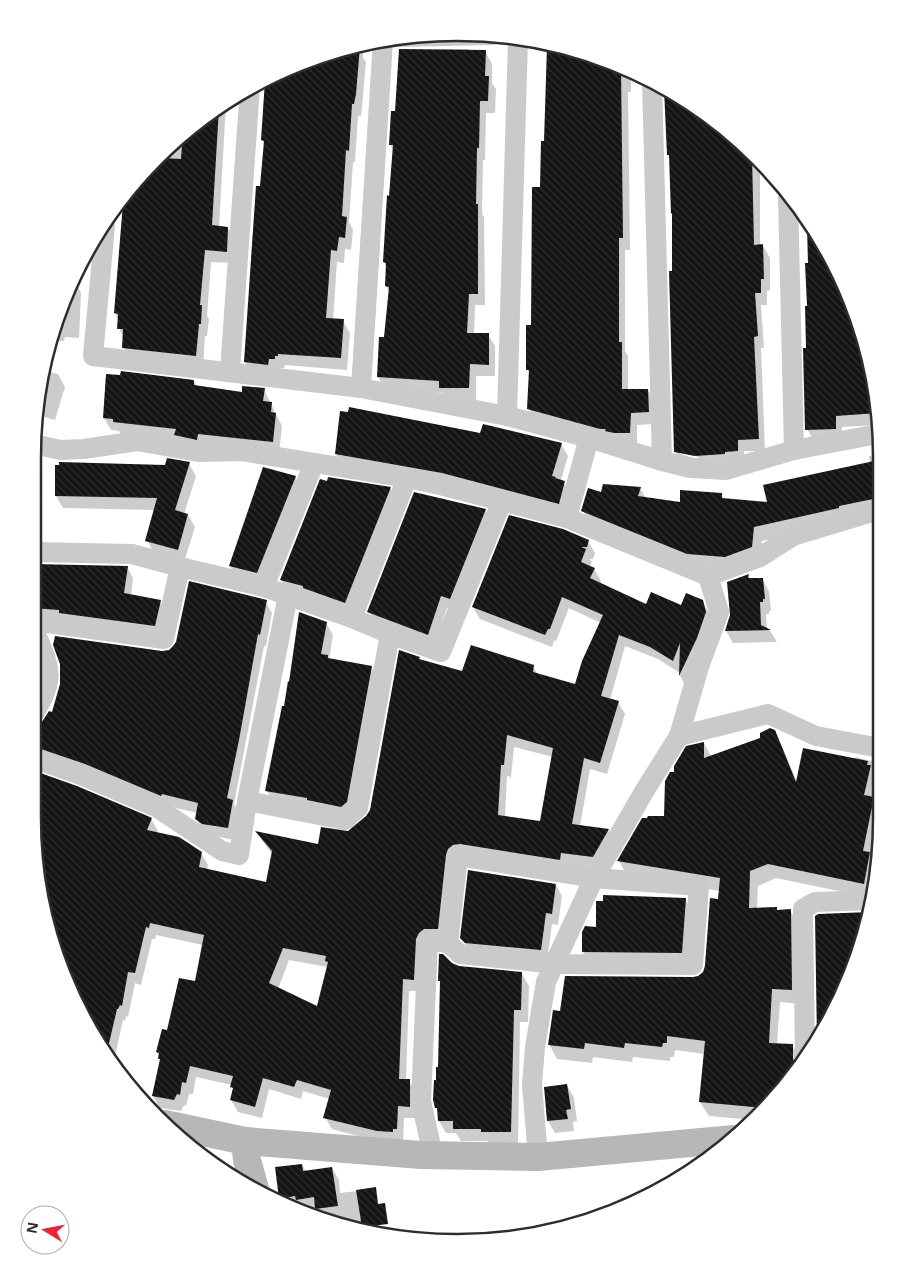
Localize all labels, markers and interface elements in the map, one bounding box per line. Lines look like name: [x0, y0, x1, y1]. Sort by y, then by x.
north arrow: [20, 1205, 70, 1255]
text: N: [21, 1220, 42, 1235]

